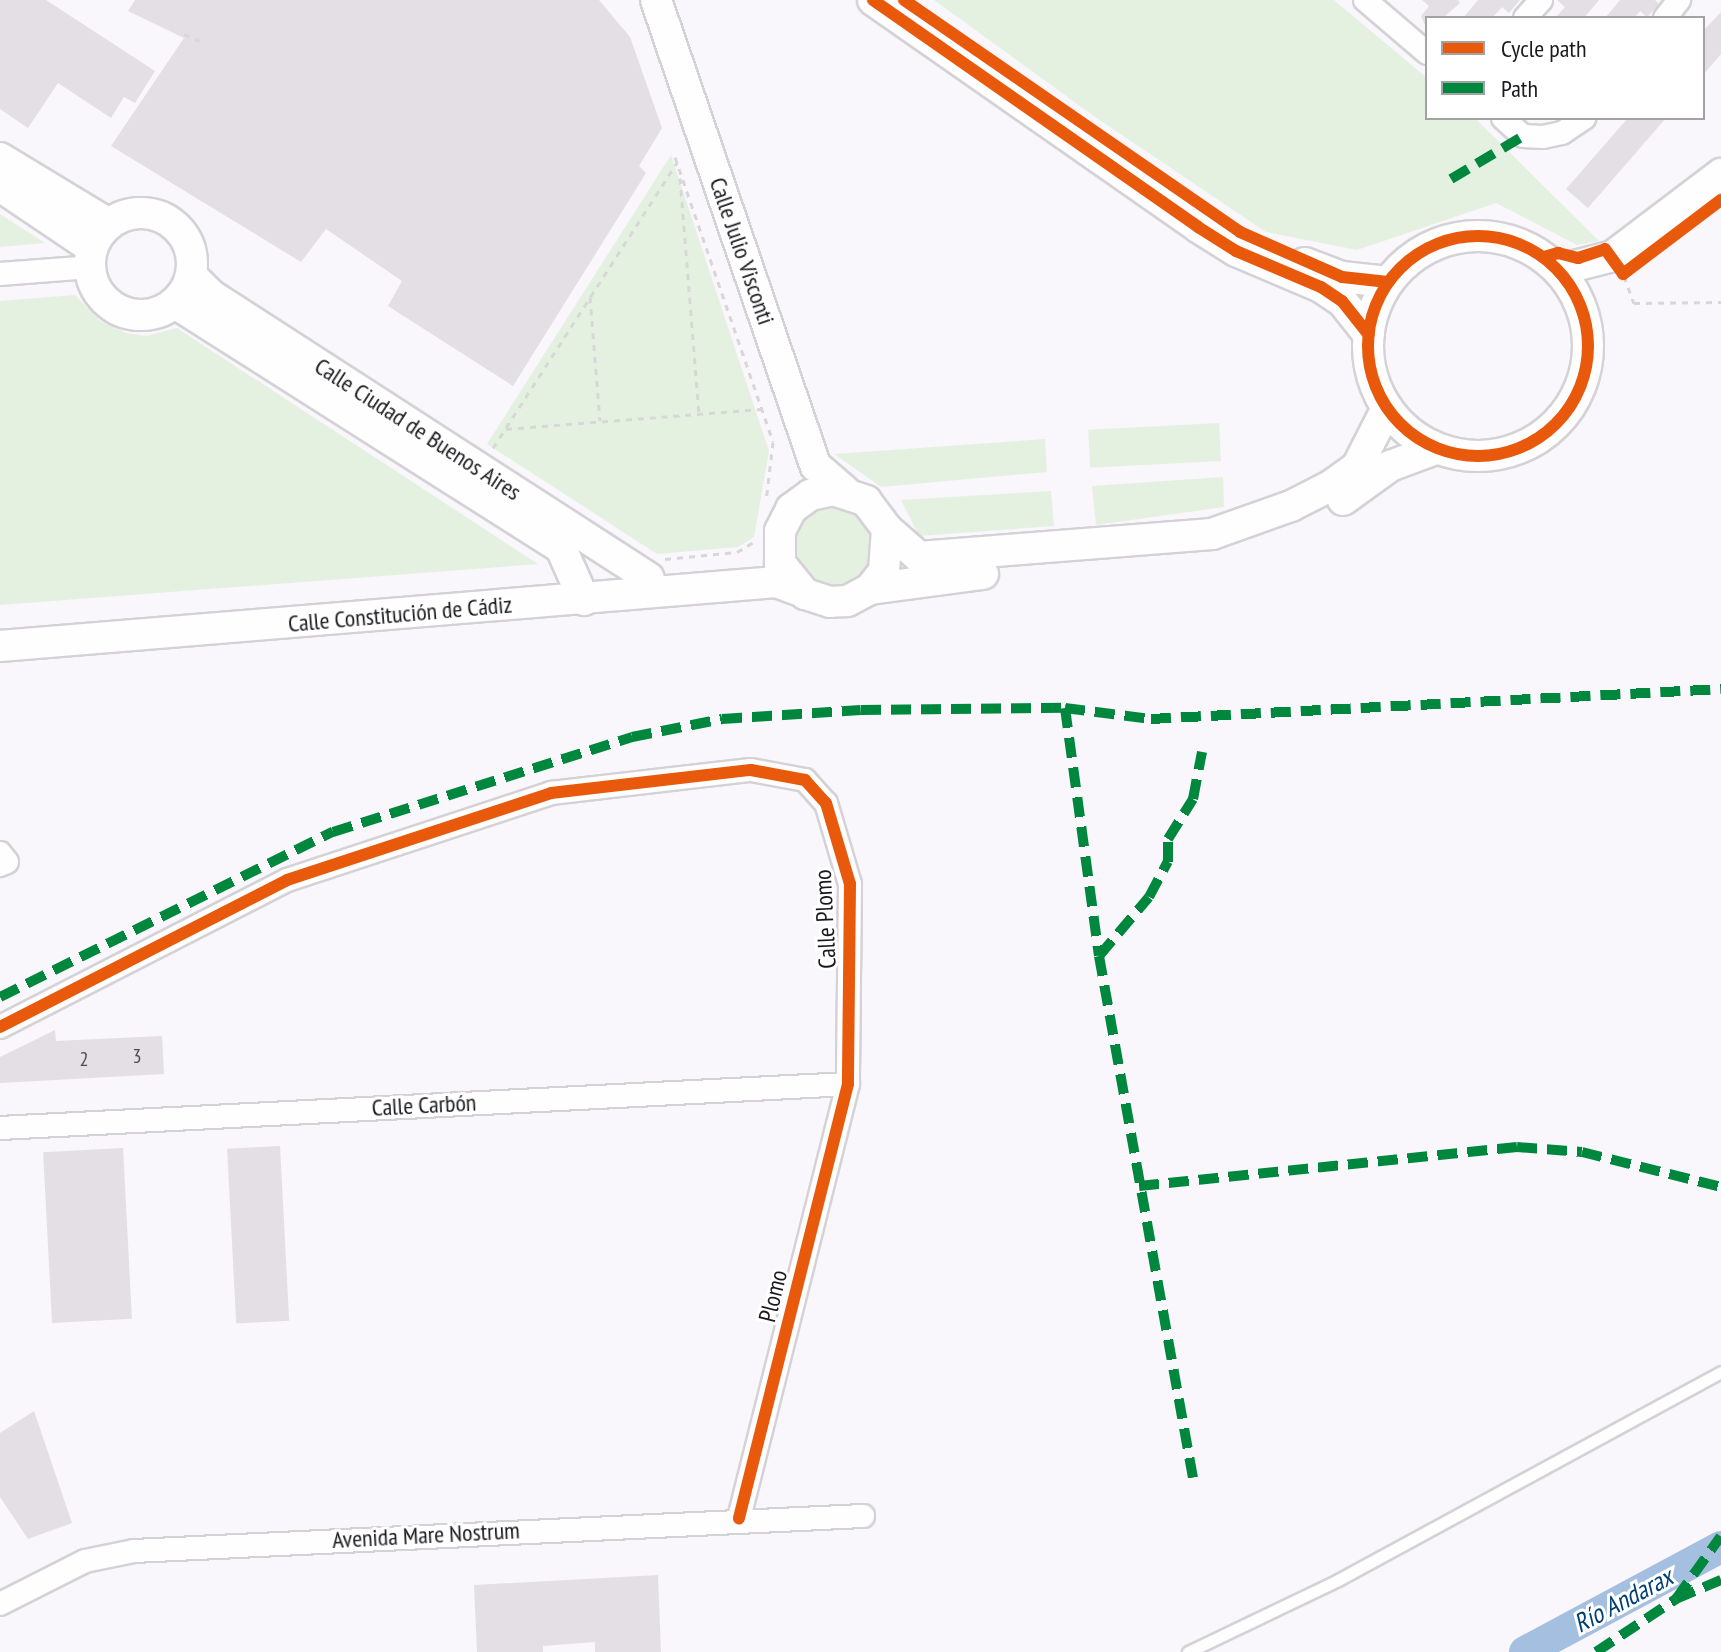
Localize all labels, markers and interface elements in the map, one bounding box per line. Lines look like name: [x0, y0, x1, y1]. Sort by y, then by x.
legend: [1425, 16, 1705, 120]
text: Cycle path: [1501, 33, 1587, 64]
text: Path: [1501, 73, 1538, 104]
street label: Calle Julio Visconti: [703, 173, 781, 329]
street label: Calle Ciudad de Buenos Aires: [309, 351, 527, 507]
street label: Calle Constitución de Cádiz: [287, 590, 513, 638]
street label: Calle Plomo: [808, 869, 842, 969]
house number: 3: [133, 1044, 141, 1068]
house number: 2: [80, 1047, 88, 1071]
street label: Calle Carbón: [371, 1088, 477, 1122]
street label: Plomo: [753, 1267, 793, 1325]
street label: Avenida Mare Nostrum: [332, 1516, 520, 1554]
water label: Río Andarax: [1568, 1561, 1678, 1639]

